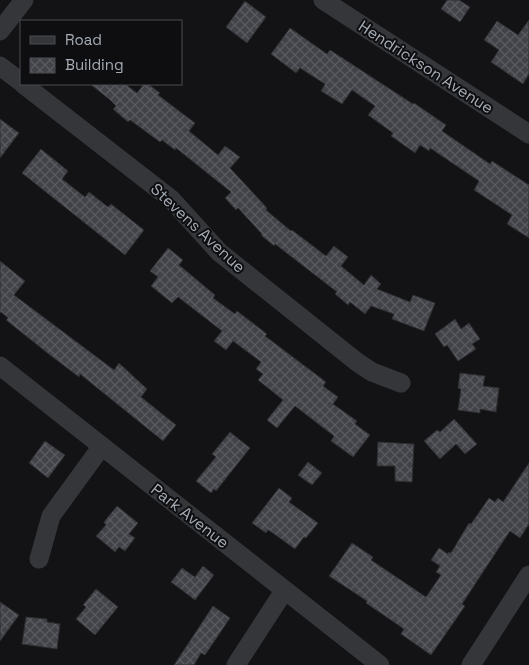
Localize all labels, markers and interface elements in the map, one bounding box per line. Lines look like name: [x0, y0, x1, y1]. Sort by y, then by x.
street label: Hendrickson Avenue: [355, 16, 497, 118]
legend: [20, 20, 182, 85]
text: Road: [65, 30, 102, 49]
text: Building: [65, 55, 124, 74]
street label: Stevens Avenue: [146, 179, 250, 277]
street label: Park Avenue: [147, 479, 233, 553]

